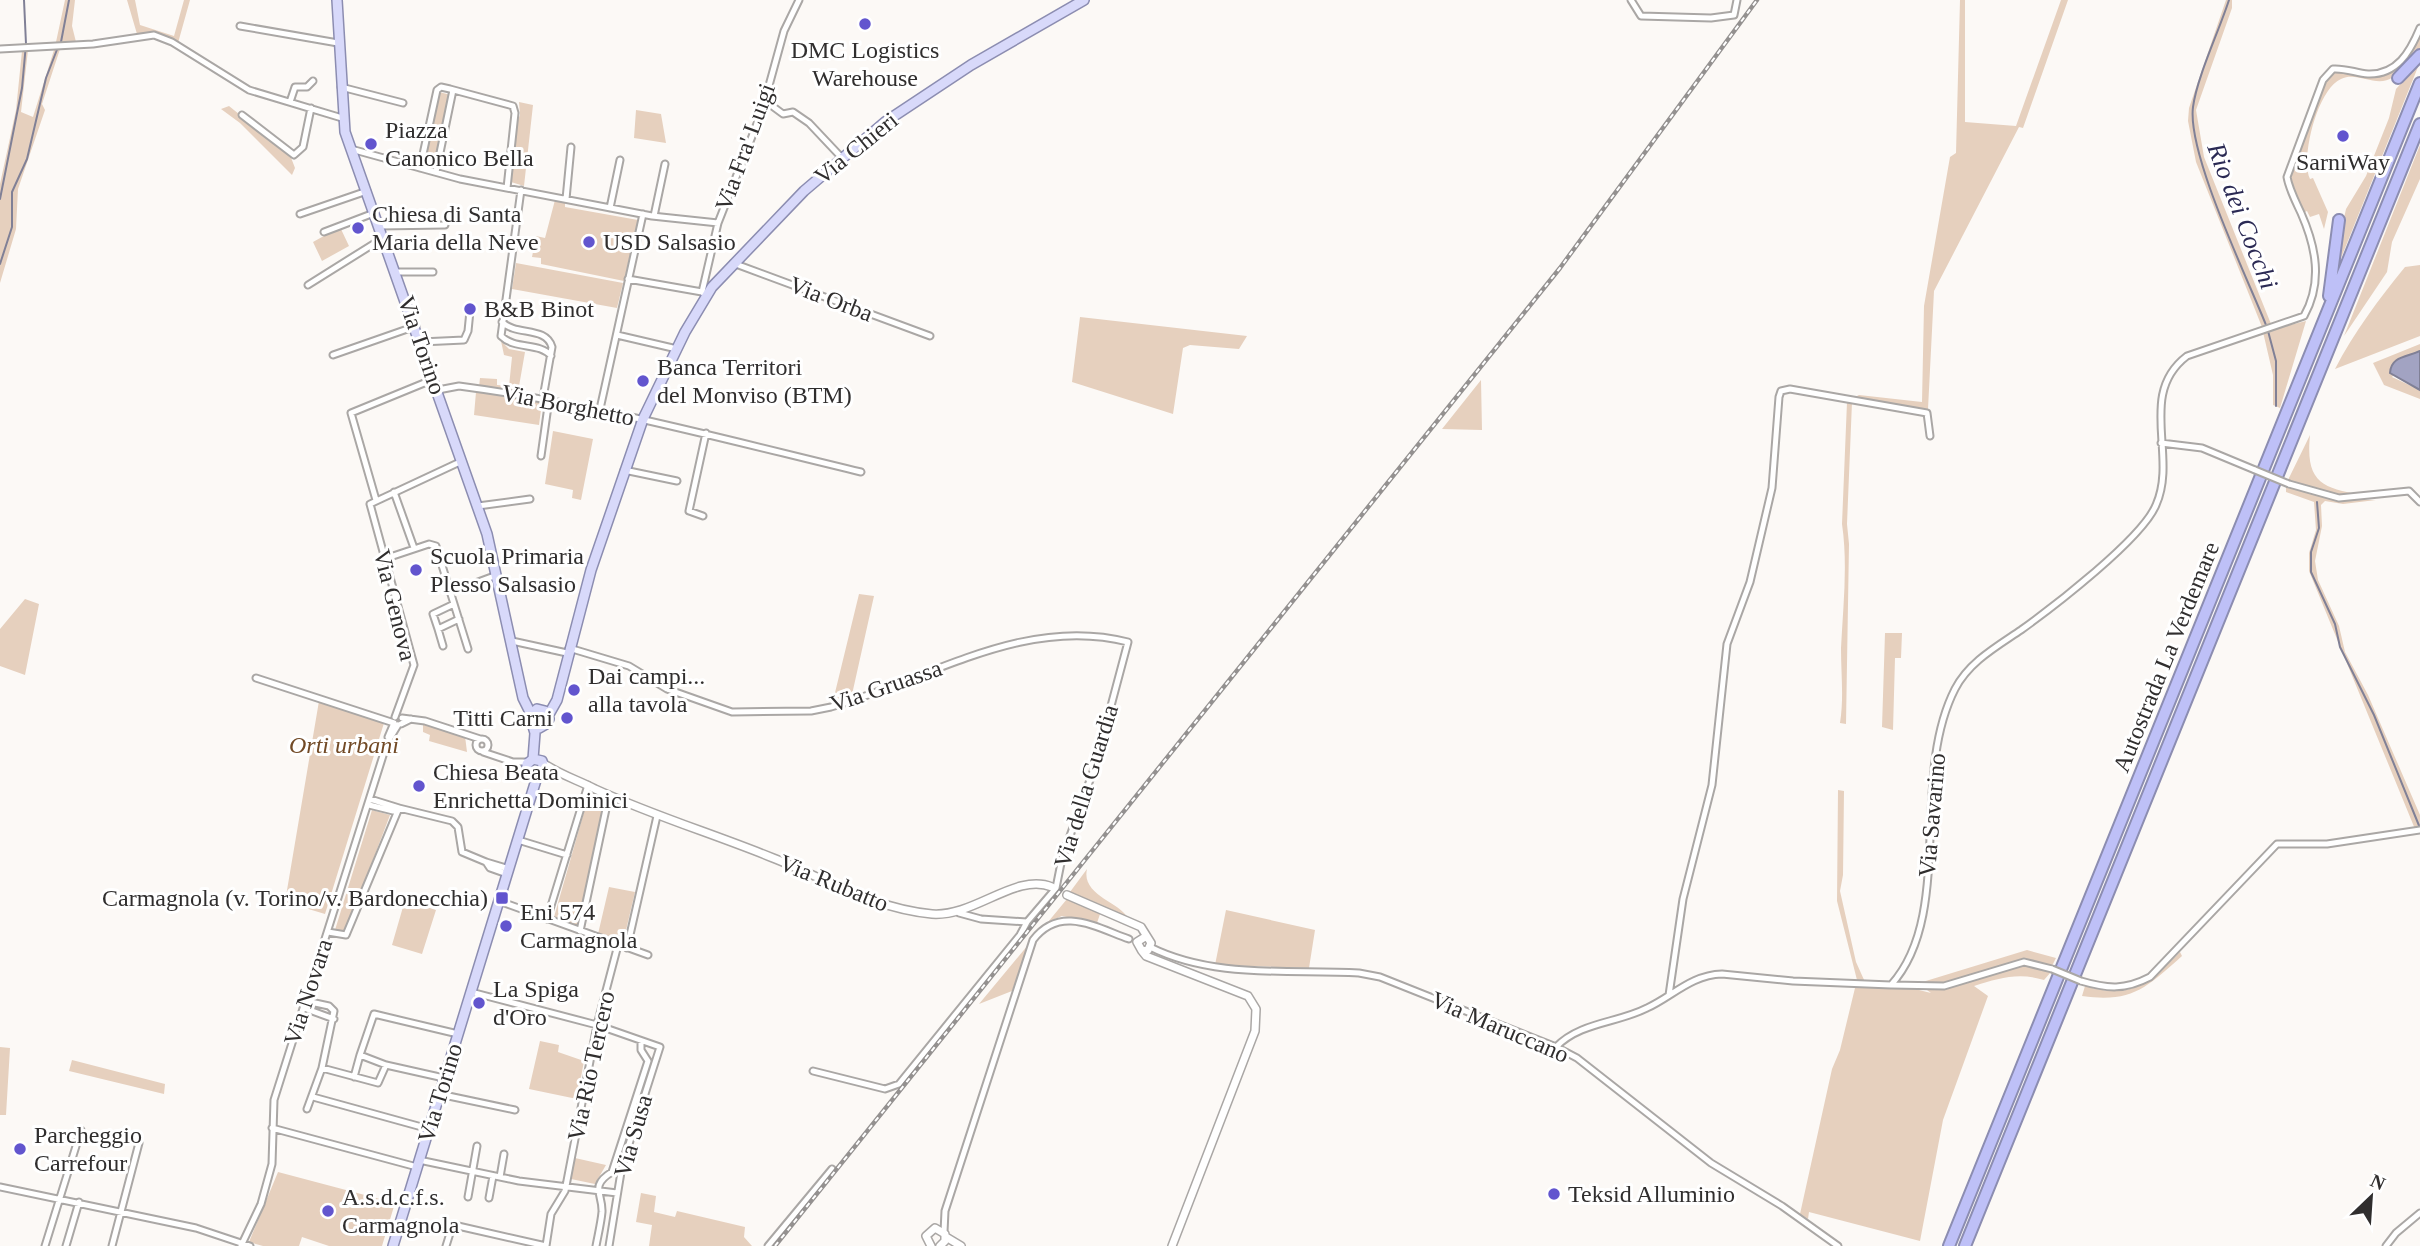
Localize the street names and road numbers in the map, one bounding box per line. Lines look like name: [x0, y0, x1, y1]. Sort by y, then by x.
street label: Via Fra' Luigi: [710, 80, 780, 214]
street label: Via Chieri: [809, 106, 903, 189]
street label: Via Orba: [786, 271, 877, 327]
street label: Via Torino: [393, 292, 451, 398]
street label: Via Borghetto: [499, 379, 637, 431]
street label: Autostrada La Verdemare: [2108, 538, 2224, 776]
street label: Via Genova: [369, 547, 421, 664]
street label: Via Gruassa: [827, 655, 946, 717]
street label: Via della Guardia: [1049, 701, 1123, 871]
street label: Via Savarino: [1914, 752, 1950, 878]
street label: Via Rubatto: [776, 849, 892, 917]
street label: Via Novara: [279, 935, 337, 1048]
street label: Via Maruccano: [1427, 986, 1573, 1068]
street label: Via Rio Tercero: [562, 989, 620, 1143]
street label: Via Torino: [413, 1040, 467, 1146]
street label: Via Susa: [609, 1091, 657, 1180]

